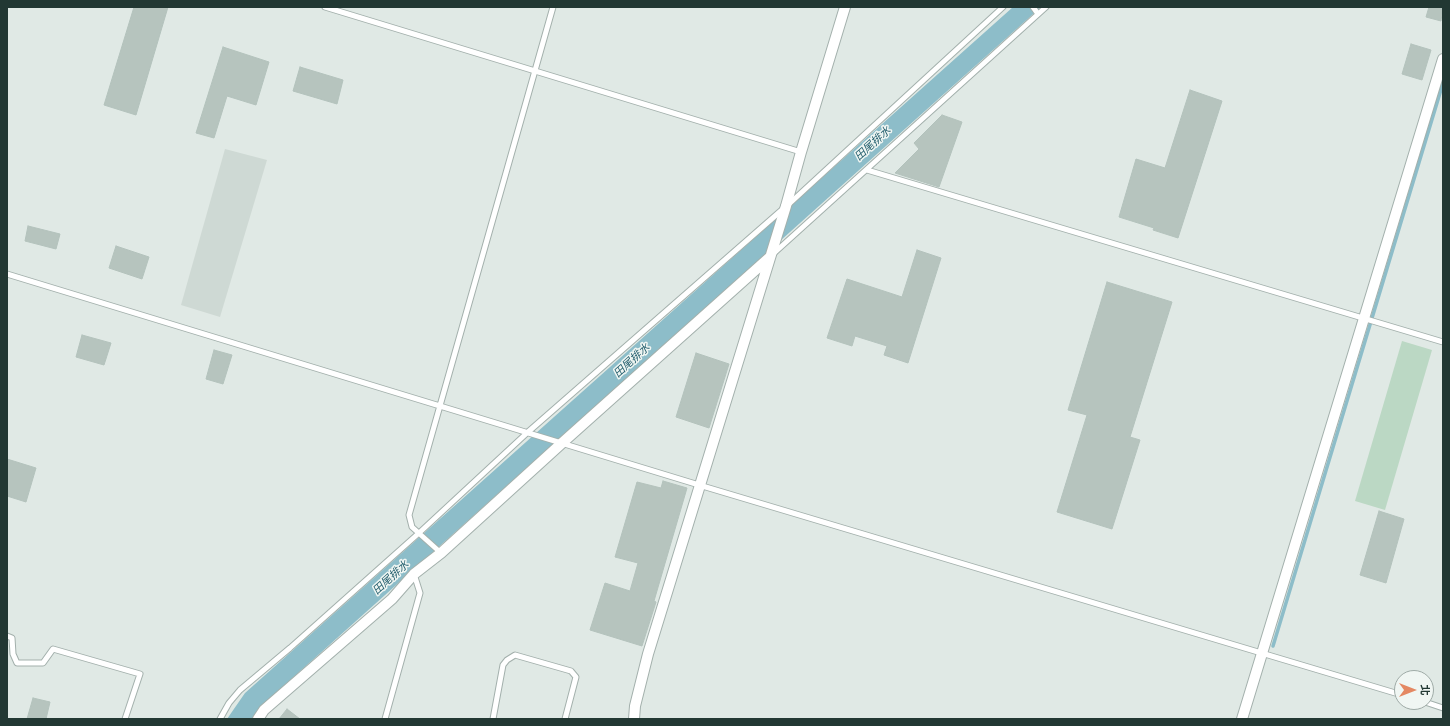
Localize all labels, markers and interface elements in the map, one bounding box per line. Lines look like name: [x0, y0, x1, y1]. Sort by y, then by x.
water label: 田尾排水: [852, 124, 894, 164]
water label: 田尾排水: [611, 341, 653, 381]
water label: 田尾排水: [370, 558, 412, 598]
north arrow: [1394, 670, 1434, 710]
text: 北: [1418, 685, 1432, 696]

